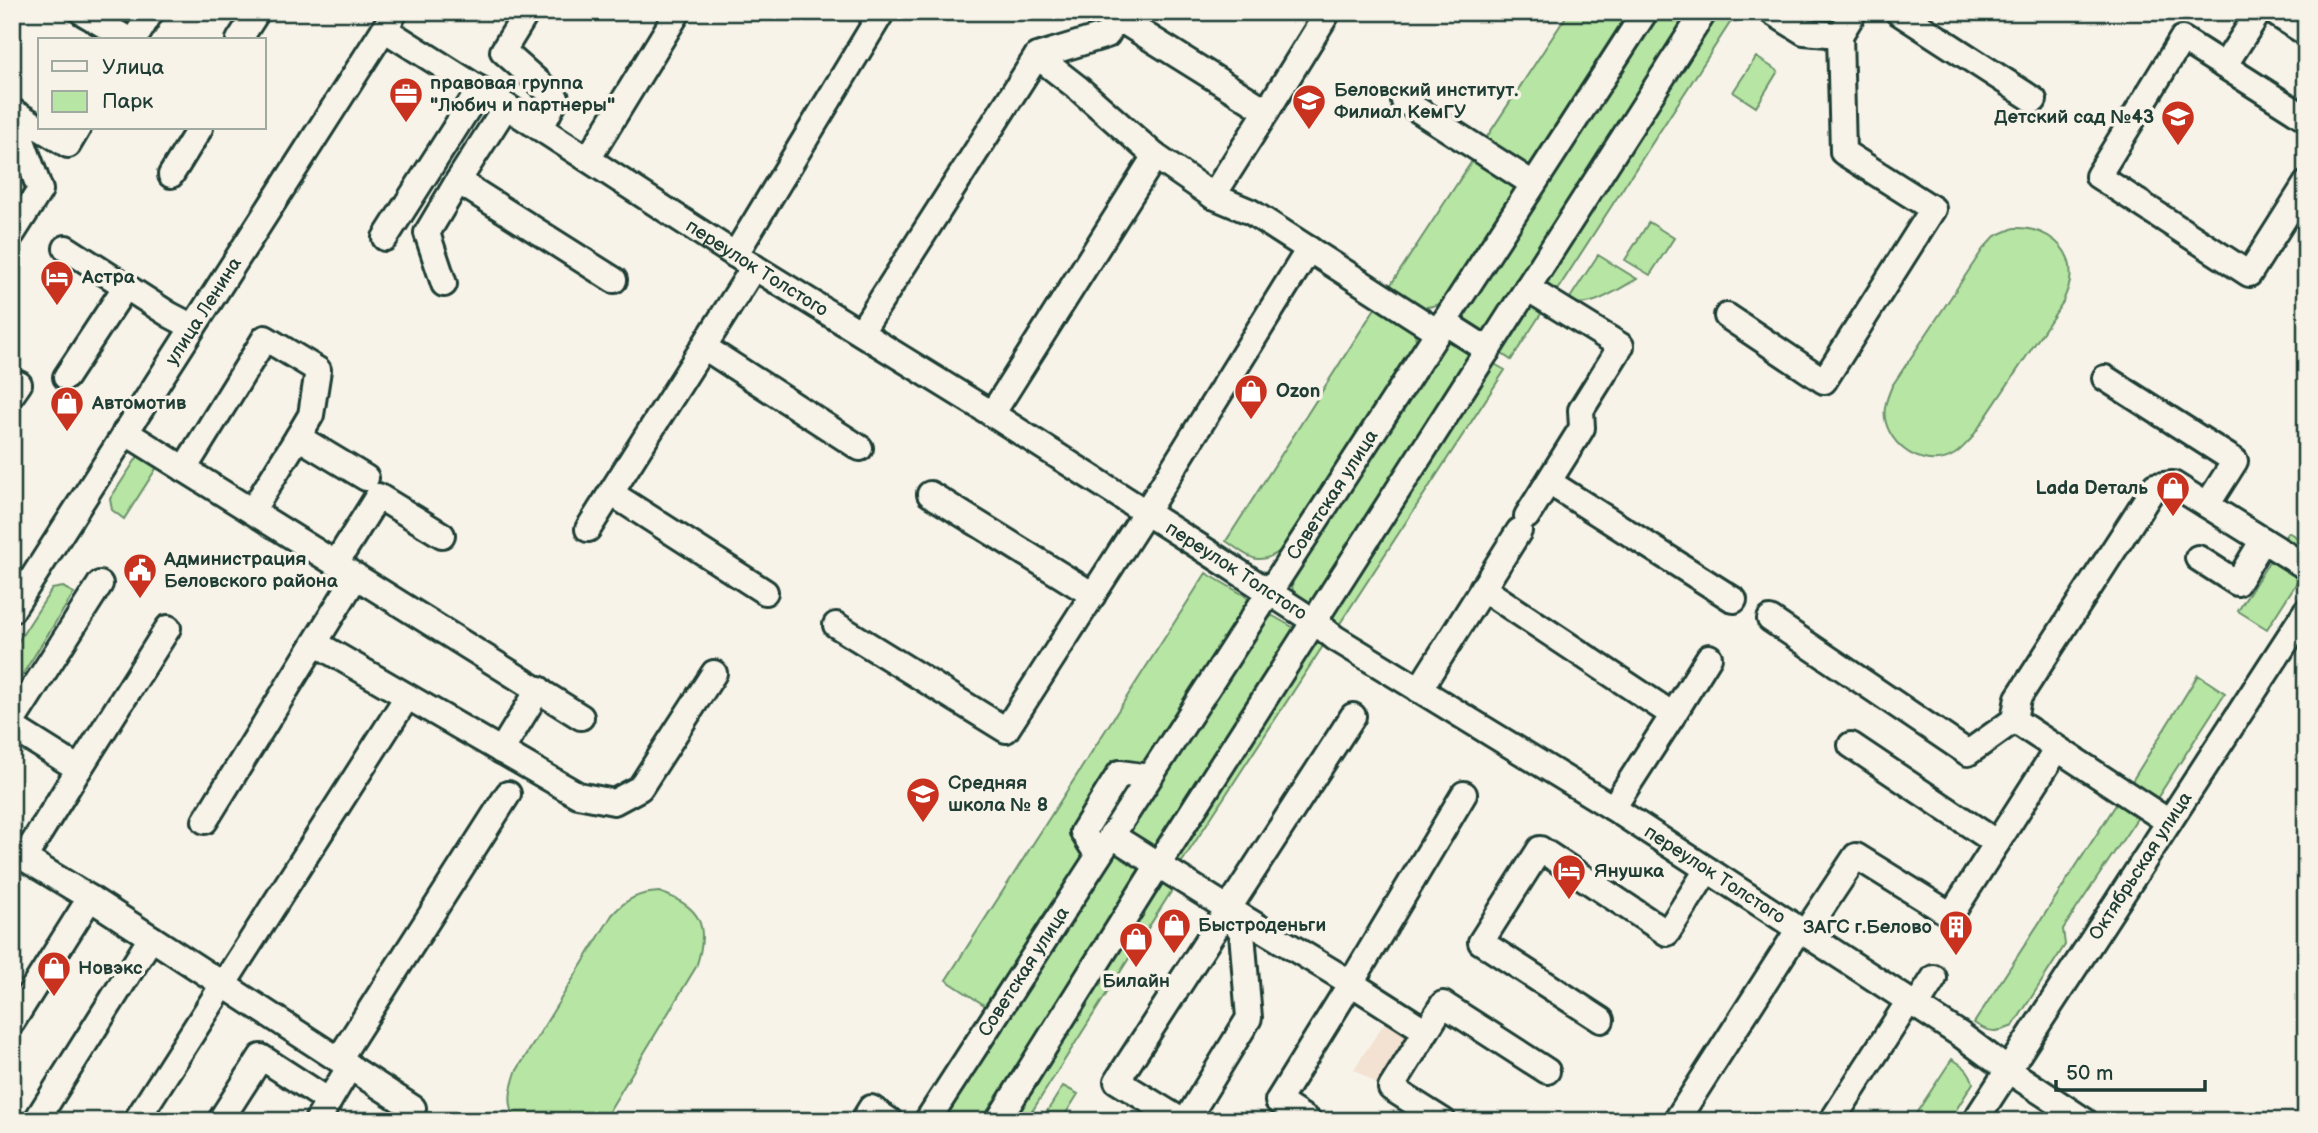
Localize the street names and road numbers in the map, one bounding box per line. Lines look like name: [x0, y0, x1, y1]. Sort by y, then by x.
street label: переулок Толстого: [682, 214, 832, 321]
street label: улица Ленина: [160, 253, 247, 369]
street label: Советская улица: [1282, 425, 1383, 564]
street label: переулок Толстого: [1161, 517, 1311, 625]
street label: Октябрьская улица: [2084, 787, 2197, 945]
street label: переулок Толстого: [1640, 820, 1790, 929]
street label: Советская улица: [973, 902, 1074, 1041]

